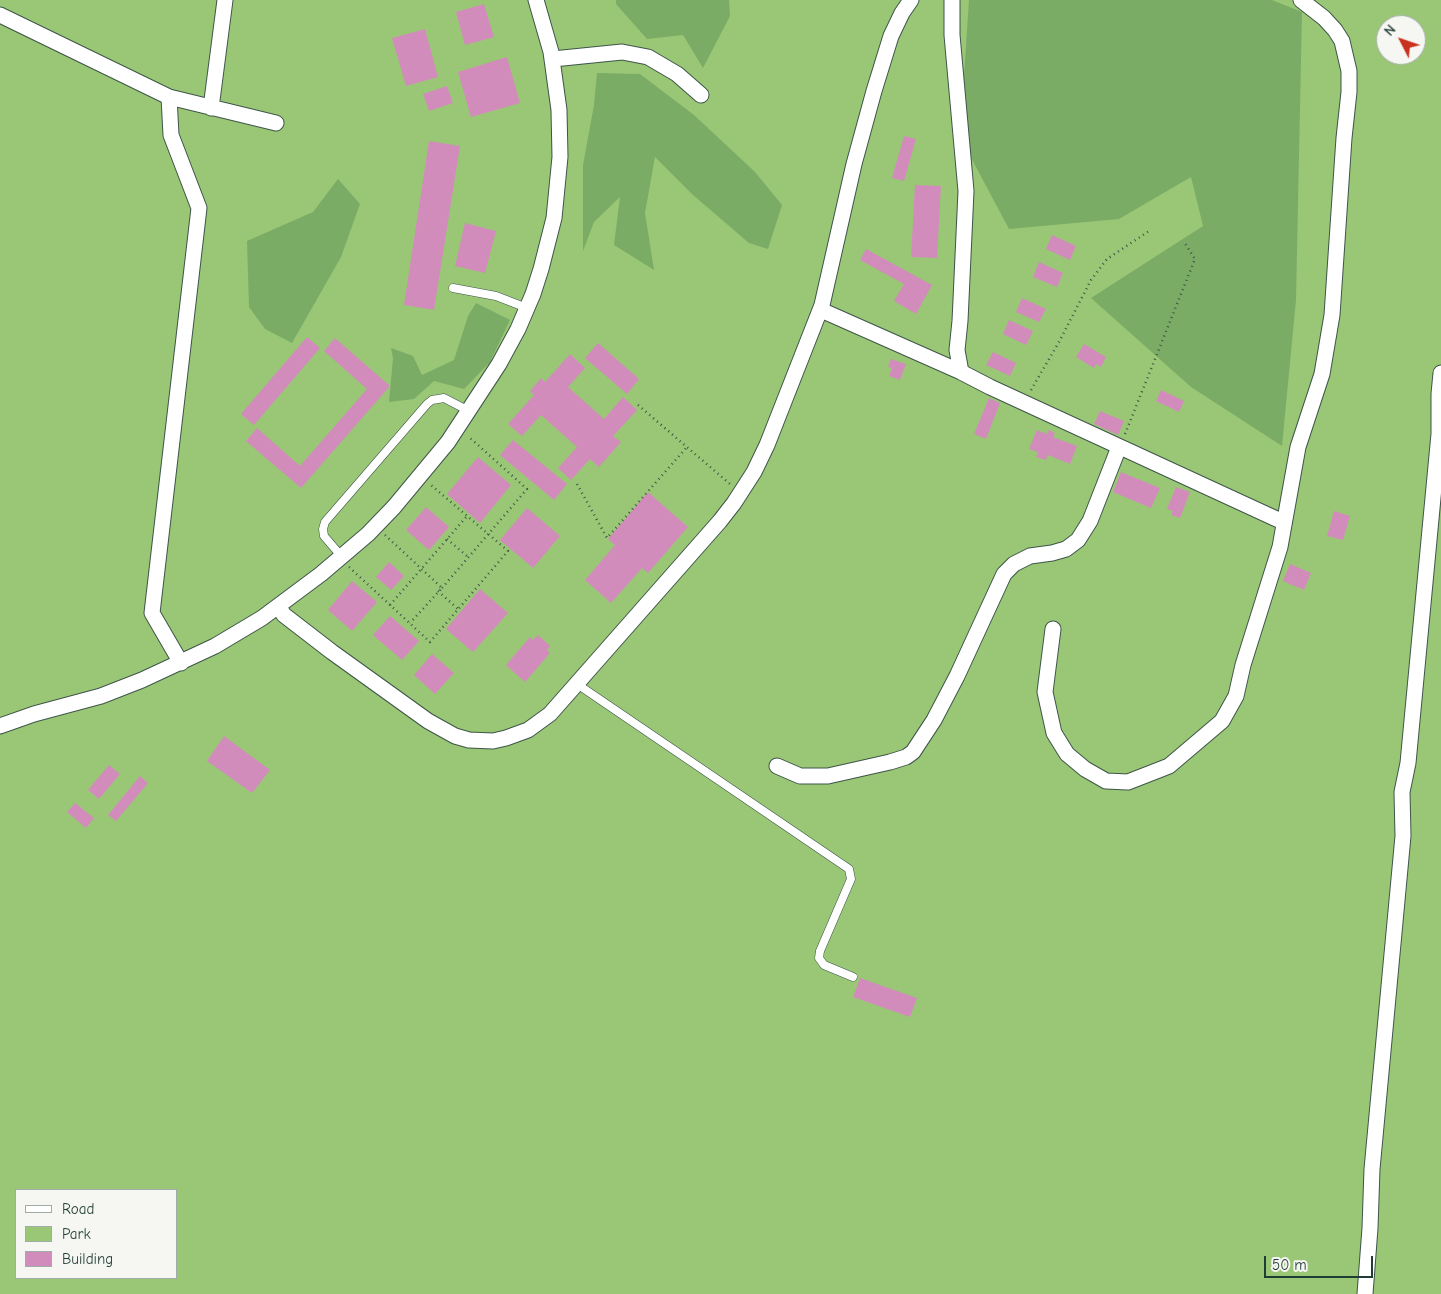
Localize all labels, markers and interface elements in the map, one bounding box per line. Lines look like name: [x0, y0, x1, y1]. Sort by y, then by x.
north arrow: [1376, 15, 1426, 65]
text: N: [1381, 21, 1399, 40]
legend: [15, 1189, 178, 1279]
text: Road: [62, 1200, 94, 1218]
text: Park: [62, 1225, 91, 1243]
scale bar: [1266, 1246, 1375, 1278]
text: Building: [62, 1250, 113, 1268]
text: 50 m: [1272, 1256, 1307, 1274]

